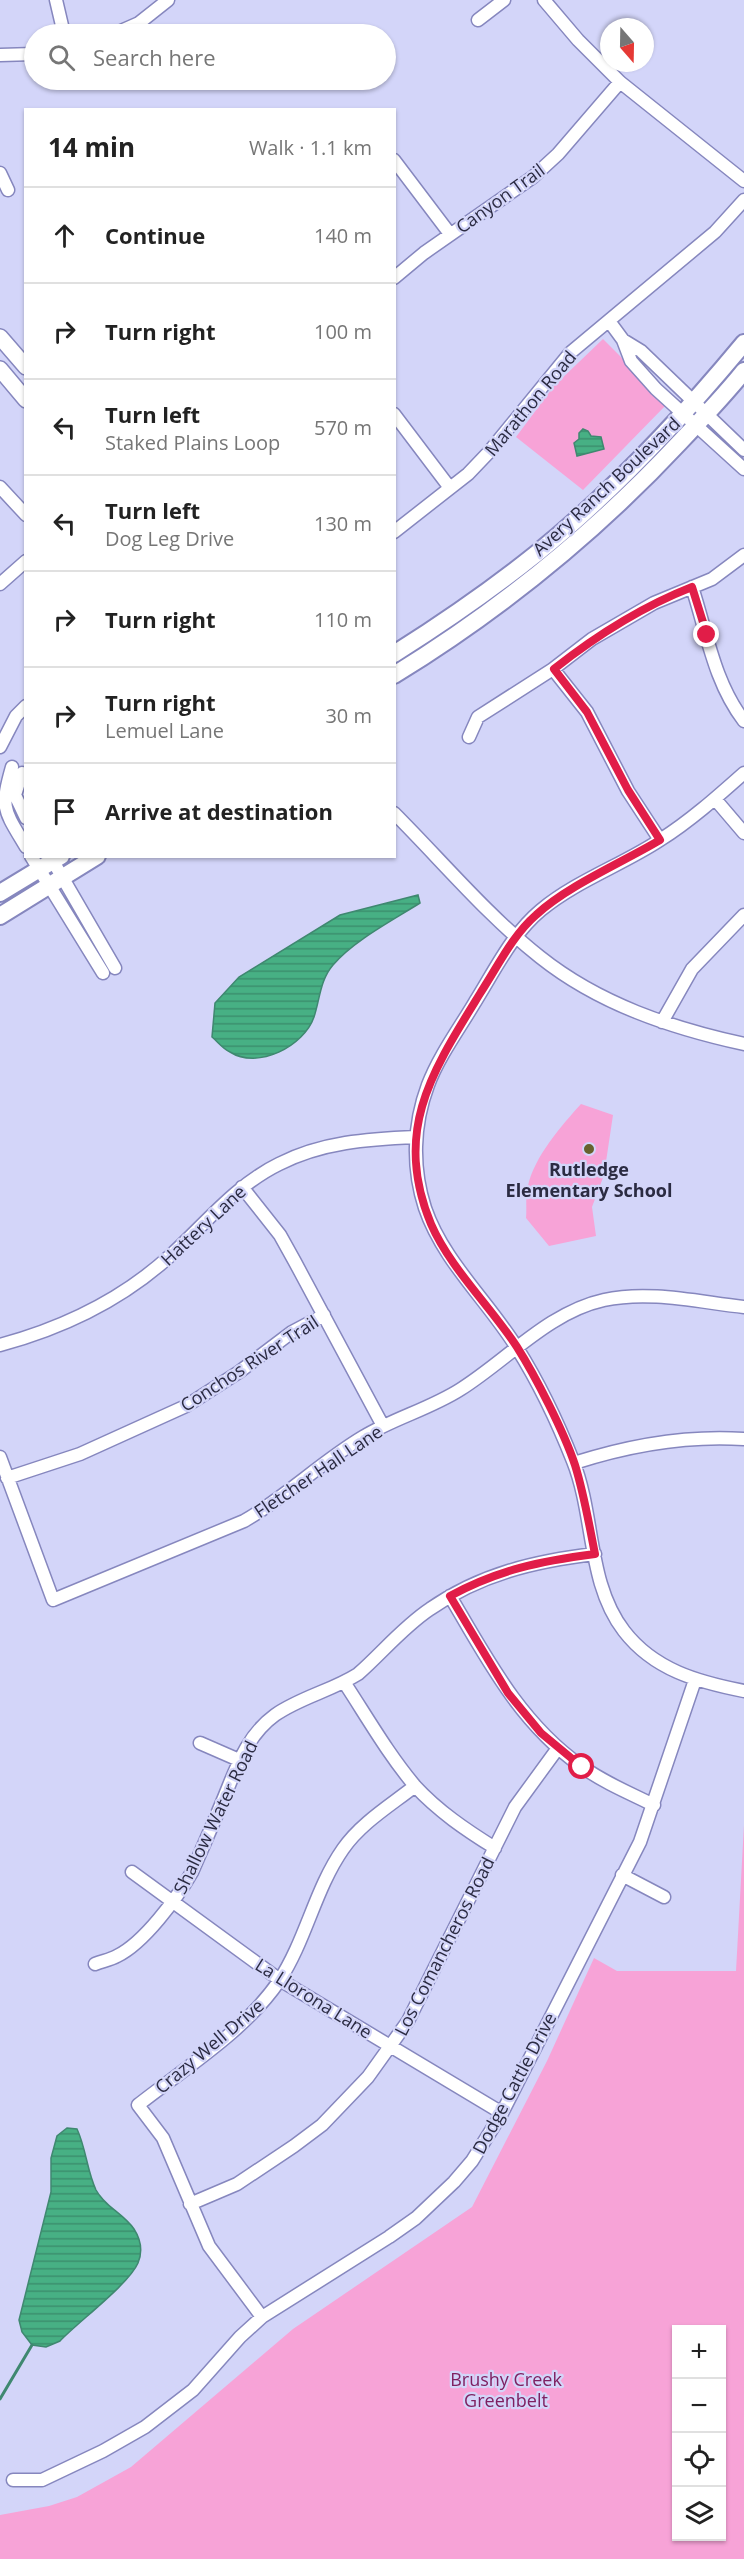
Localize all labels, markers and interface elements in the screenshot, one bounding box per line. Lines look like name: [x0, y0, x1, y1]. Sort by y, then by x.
north arrow: [600, 18, 654, 72]
search box: [24, 24, 396, 90]
icon: search: [45, 41, 78, 74]
text: Search here: [93, 42, 216, 72]
text: 14 min: [48, 129, 135, 165]
text: Walk · 1.1 km: [249, 134, 372, 161]
street label: Canyon Trail: [451, 158, 549, 238]
icon: ahead: [48, 219, 81, 252]
text: Continue: [105, 220, 205, 250]
text: 140 m: [314, 222, 372, 249]
icon: right: [48, 315, 81, 348]
text: Turn right: [105, 316, 216, 346]
text: 100 m: [314, 318, 372, 345]
street label: Marathon Road: [479, 345, 581, 461]
text: Turn left: [105, 399, 200, 429]
icon: left: [48, 411, 81, 444]
street label: Avery Ranch Boulevard: [527, 411, 685, 561]
text: 570 m: [314, 414, 372, 441]
text: Staked Plains Loop: [105, 429, 280, 456]
text: Turn left: [105, 495, 200, 525]
icon: left: [48, 507, 81, 540]
text: 130 m: [314, 510, 372, 537]
text: Dog Leg Drive: [105, 525, 234, 552]
icon: right: [48, 603, 81, 636]
text: Turn right: [105, 604, 216, 634]
text: 110 m: [314, 606, 372, 633]
route end: [693, 621, 719, 647]
text: Turn right: [105, 687, 216, 717]
icon: right: [48, 699, 81, 732]
text: 30 m: [325, 702, 372, 729]
text: Lemuel Lane: [105, 717, 224, 744]
icon: arrive: [48, 795, 81, 828]
text: Arrive at destination: [105, 796, 333, 826]
marker: Rutledge Elementary School: [582, 1142, 596, 1156]
place label: Rutledge Elementary School: [506, 1157, 672, 1202]
street label: Hattery Lane: [155, 1179, 251, 1271]
street label: Conchos River Trail: [175, 1309, 323, 1417]
street label: Fletcher Hall Lane: [249, 1419, 387, 1523]
street label: Shallow Water Road: [167, 1736, 263, 1898]
route start: [568, 1753, 594, 1779]
street label: Los Comancheros Road: [388, 1853, 500, 2039]
street label: La Llorona Lane: [251, 1953, 377, 2043]
street label: Crazy Well Drive: [149, 1993, 269, 2099]
street label: Dodge Cattle Drive: [467, 2008, 561, 2158]
map controls: [672, 2325, 726, 2541]
button: +: [672, 2325, 726, 2379]
park label: Brushy Creek Greenbelt: [450, 2367, 562, 2412]
button: −: [672, 2379, 726, 2433]
button: locate: [672, 2433, 726, 2487]
button: layers: [672, 2487, 726, 2541]

